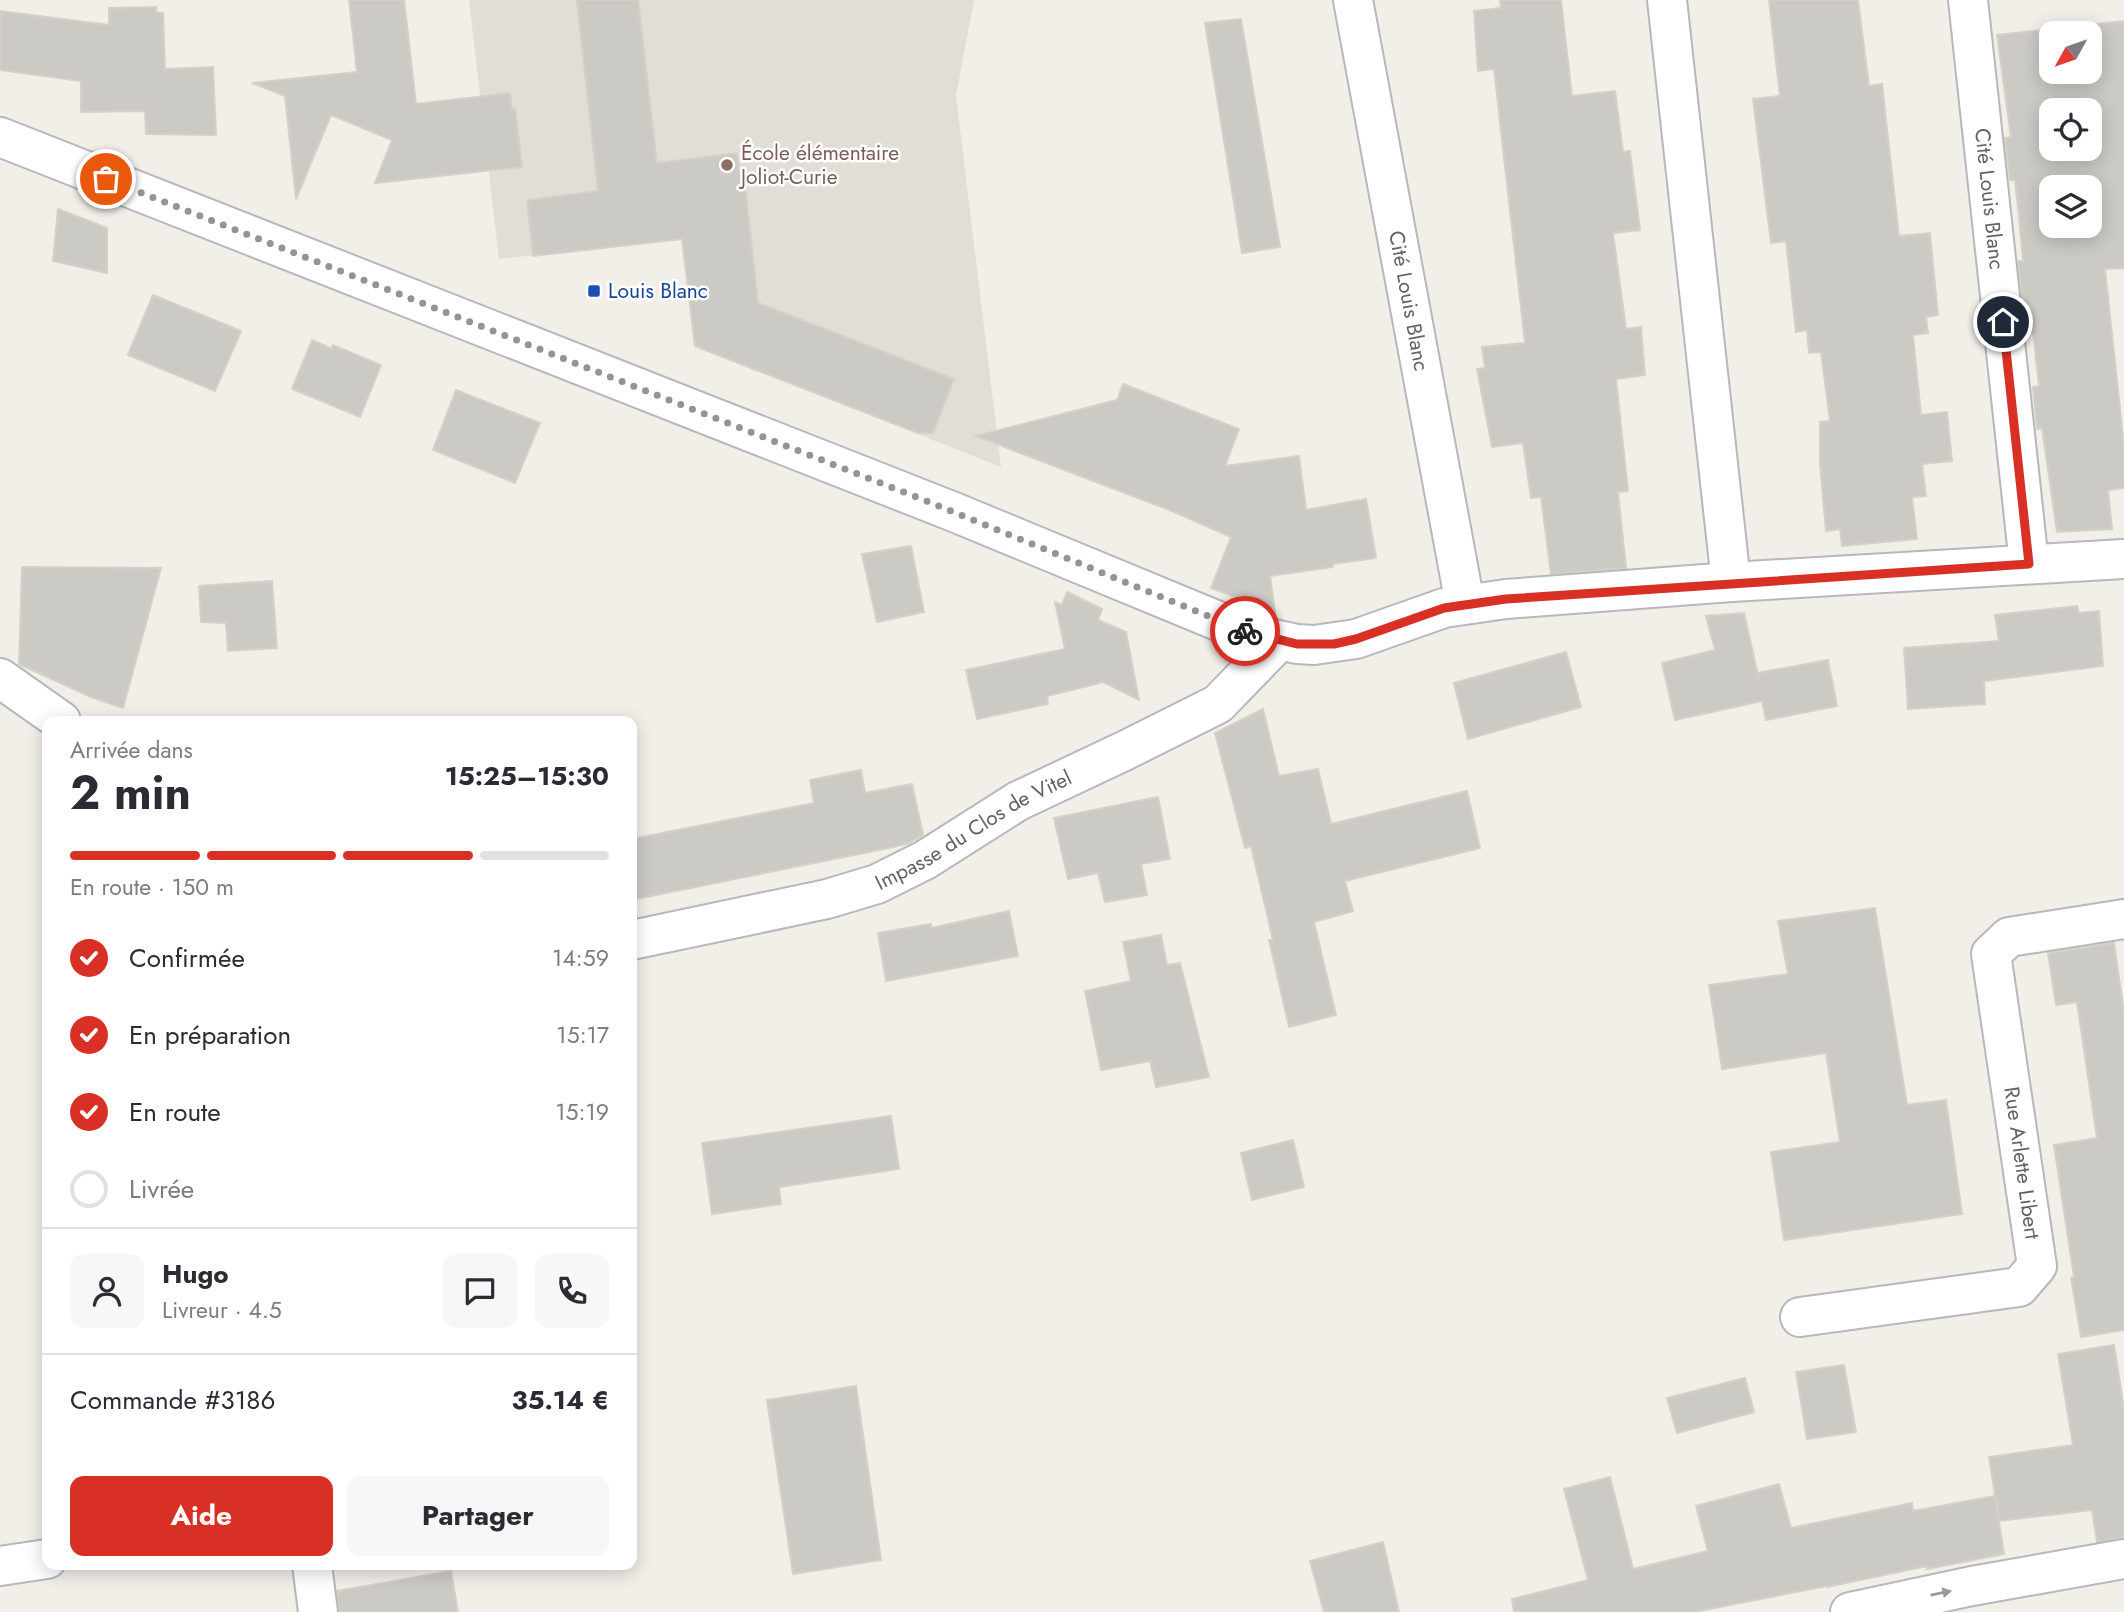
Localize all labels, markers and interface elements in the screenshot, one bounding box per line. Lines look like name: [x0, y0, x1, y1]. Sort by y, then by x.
north arrow: [2039, 21, 2102, 84]
map controls: [2039, 21, 2102, 238]
button: locate: [2039, 98, 2102, 161]
street label: Cité Louis Blanc: [1967, 127, 2012, 271]
place label: École élémentaire Joliot-Curie: [738, 138, 899, 192]
pin: [76, 149, 136, 209]
marker: École élémentaire Joliot-Curie: [719, 157, 735, 173]
icon: bag: [87, 160, 125, 198]
button: layers: [2039, 175, 2102, 238]
street label: Cité Louis Blanc: [1381, 228, 1436, 373]
place label: Louis Blanc: [608, 276, 708, 306]
marker: Louis Blanc: [586, 283, 602, 299]
pin: [1973, 292, 2033, 352]
icon: home: [1984, 303, 2022, 341]
courier: [1210, 596, 1280, 666]
icon: bike: [1226, 612, 1264, 650]
text: Arrivée dans: [70, 733, 193, 767]
text: 15:25–15:30: [445, 757, 609, 795]
text: 2 min: [70, 760, 191, 826]
street label: Impasse du Clos de Vitel: [870, 763, 1076, 898]
text: En route · 150 m: [70, 870, 234, 904]
icon: check: [70, 939, 108, 977]
text: Confirmée: [129, 939, 245, 977]
text: 14:59: [552, 941, 609, 975]
icon: check: [70, 1016, 108, 1054]
text: En préparation: [129, 1016, 291, 1054]
text: 15:17: [556, 1018, 609, 1052]
street label: Rue Arlette Libert: [1996, 1085, 2048, 1241]
icon: check: [70, 1093, 108, 1131]
text: En route: [129, 1093, 221, 1131]
text: 15:19: [555, 1095, 609, 1129]
text: Livrée: [129, 1170, 194, 1208]
button: person: [70, 1254, 144, 1328]
button: chat: [443, 1254, 517, 1328]
button: phone: [535, 1254, 609, 1328]
text: Hugo: [162, 1255, 229, 1293]
text: Livreur · 4.5: [162, 1293, 282, 1327]
text: Commande #3186: [70, 1381, 276, 1419]
text: 35.14 €: [511, 1381, 609, 1419]
button: Aide: [70, 1476, 333, 1556]
button: Partager: [347, 1476, 609, 1556]
one-way arrow: [1930, 1587, 1952, 1598]

